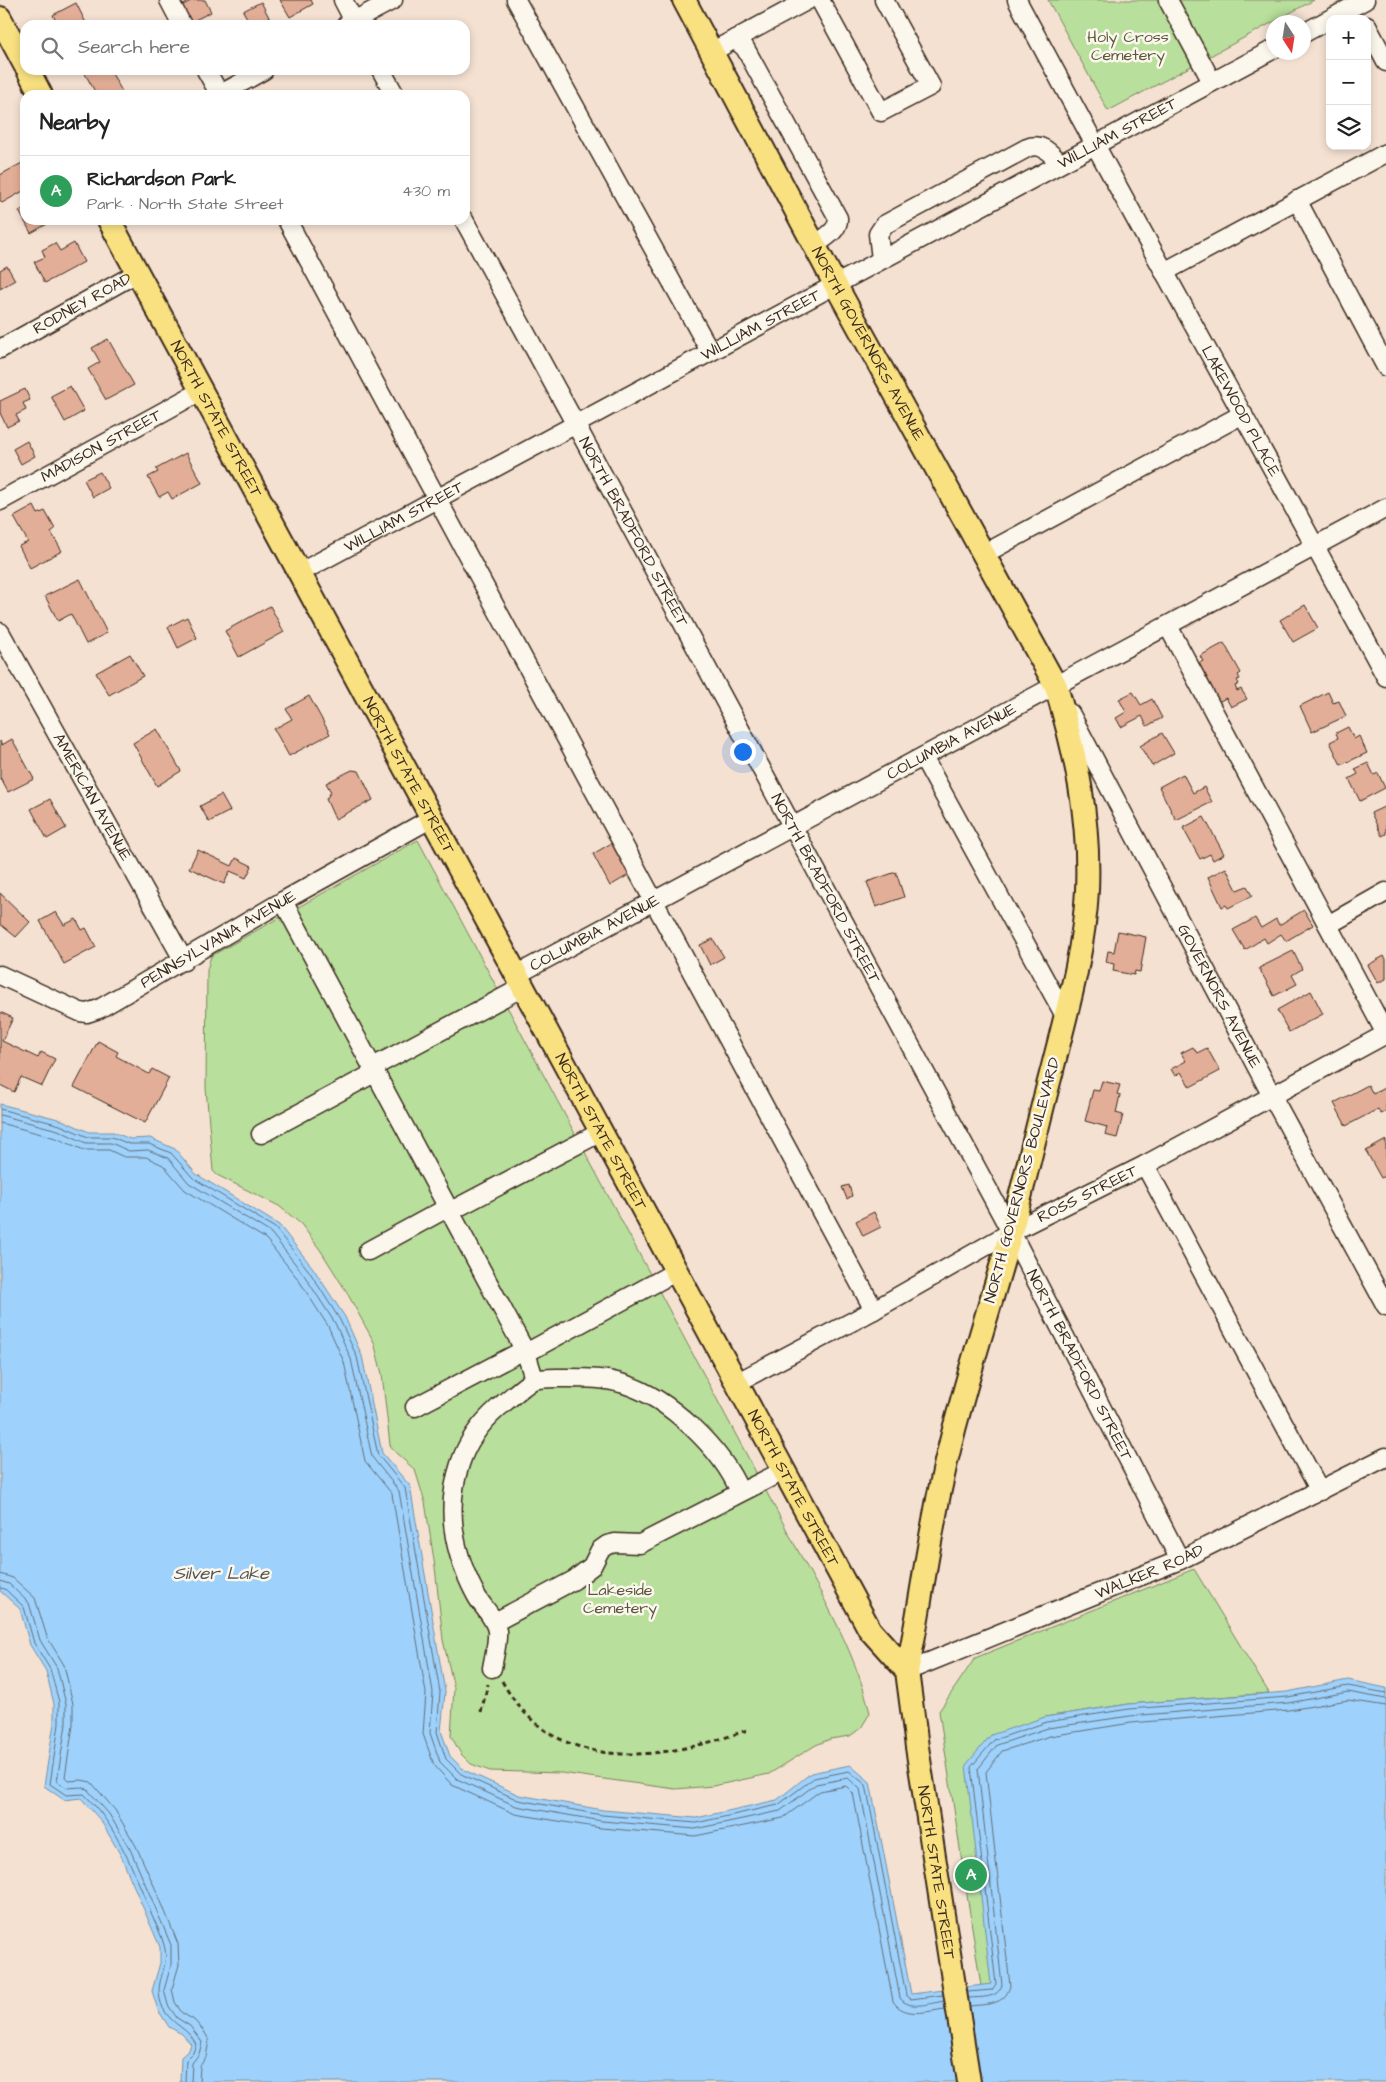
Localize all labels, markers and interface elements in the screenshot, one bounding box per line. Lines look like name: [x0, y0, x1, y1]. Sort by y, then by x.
north arrow: [1266, 15, 1311, 60]
map controls: [1326, 15, 1371, 150]
button: +: [1326, 15, 1371, 60]
search box: [20, 20, 470, 75]
park label: Holy Cross Cemetery: [1087, 26, 1169, 67]
icon: search: [38, 34, 66, 62]
text: Search here: [78, 34, 190, 61]
button: −: [1326, 60, 1371, 105]
street label: WILLIAM STREET: [1054, 92, 1181, 174]
button: layers: [1326, 105, 1371, 150]
text: Nearby: [40, 108, 110, 137]
text: Richardson Park: [87, 166, 236, 193]
text: A: [51, 180, 61, 202]
text: 430 m: [402, 180, 450, 202]
text: Park · North State Street: [87, 193, 284, 215]
street label: NORTH GOVERNORS AVENUE: [806, 243, 930, 445]
street label: RODNEY ROAD: [29, 267, 136, 340]
street label: WILLIAM STREET: [697, 284, 824, 366]
street label: NORTH STATE STREET: [165, 337, 268, 501]
street label: LAKEWOOD PLACE: [1196, 342, 1286, 481]
street label: MADISON STREET: [37, 404, 165, 488]
street label: NORTH BRADFORD STREET: [574, 433, 694, 630]
street label: WILLIAM STREET: [340, 476, 467, 558]
street label: NORTH STATE STREET: [357, 693, 460, 858]
street label: COLUMBIA AVENUE: [883, 697, 1020, 785]
street label: AMERICAN AVENUE: [48, 729, 137, 865]
your location: [730, 739, 756, 765]
street label: NORTH BRADFORD STREET: [766, 790, 886, 987]
street label: PENNSYLVANIA AVENUE: [136, 885, 301, 993]
street label: COLUMBIA AVENUE: [526, 889, 664, 977]
street label: GOVERNORS AVENUE: [1172, 920, 1267, 1072]
street label: NORTH STATE STREET: [550, 1049, 652, 1214]
street label: NORTH GOVERNORS BOULEVARD: [979, 1055, 1065, 1305]
street label: ROSS STREET: [1033, 1160, 1141, 1228]
street label: NORTH BRADFORD STREET: [1021, 1266, 1138, 1464]
street label: NORTH STATE STREET: [742, 1406, 845, 1570]
street label: WALKER ROAD: [1092, 1539, 1208, 1604]
water label: Silver Lake: [173, 1561, 270, 1586]
park label: Lakeside Cemetery: [583, 1579, 657, 1620]
street label: NORTH STATE STREET: [912, 1784, 961, 1961]
pin: A: [955, 1856, 987, 1894]

